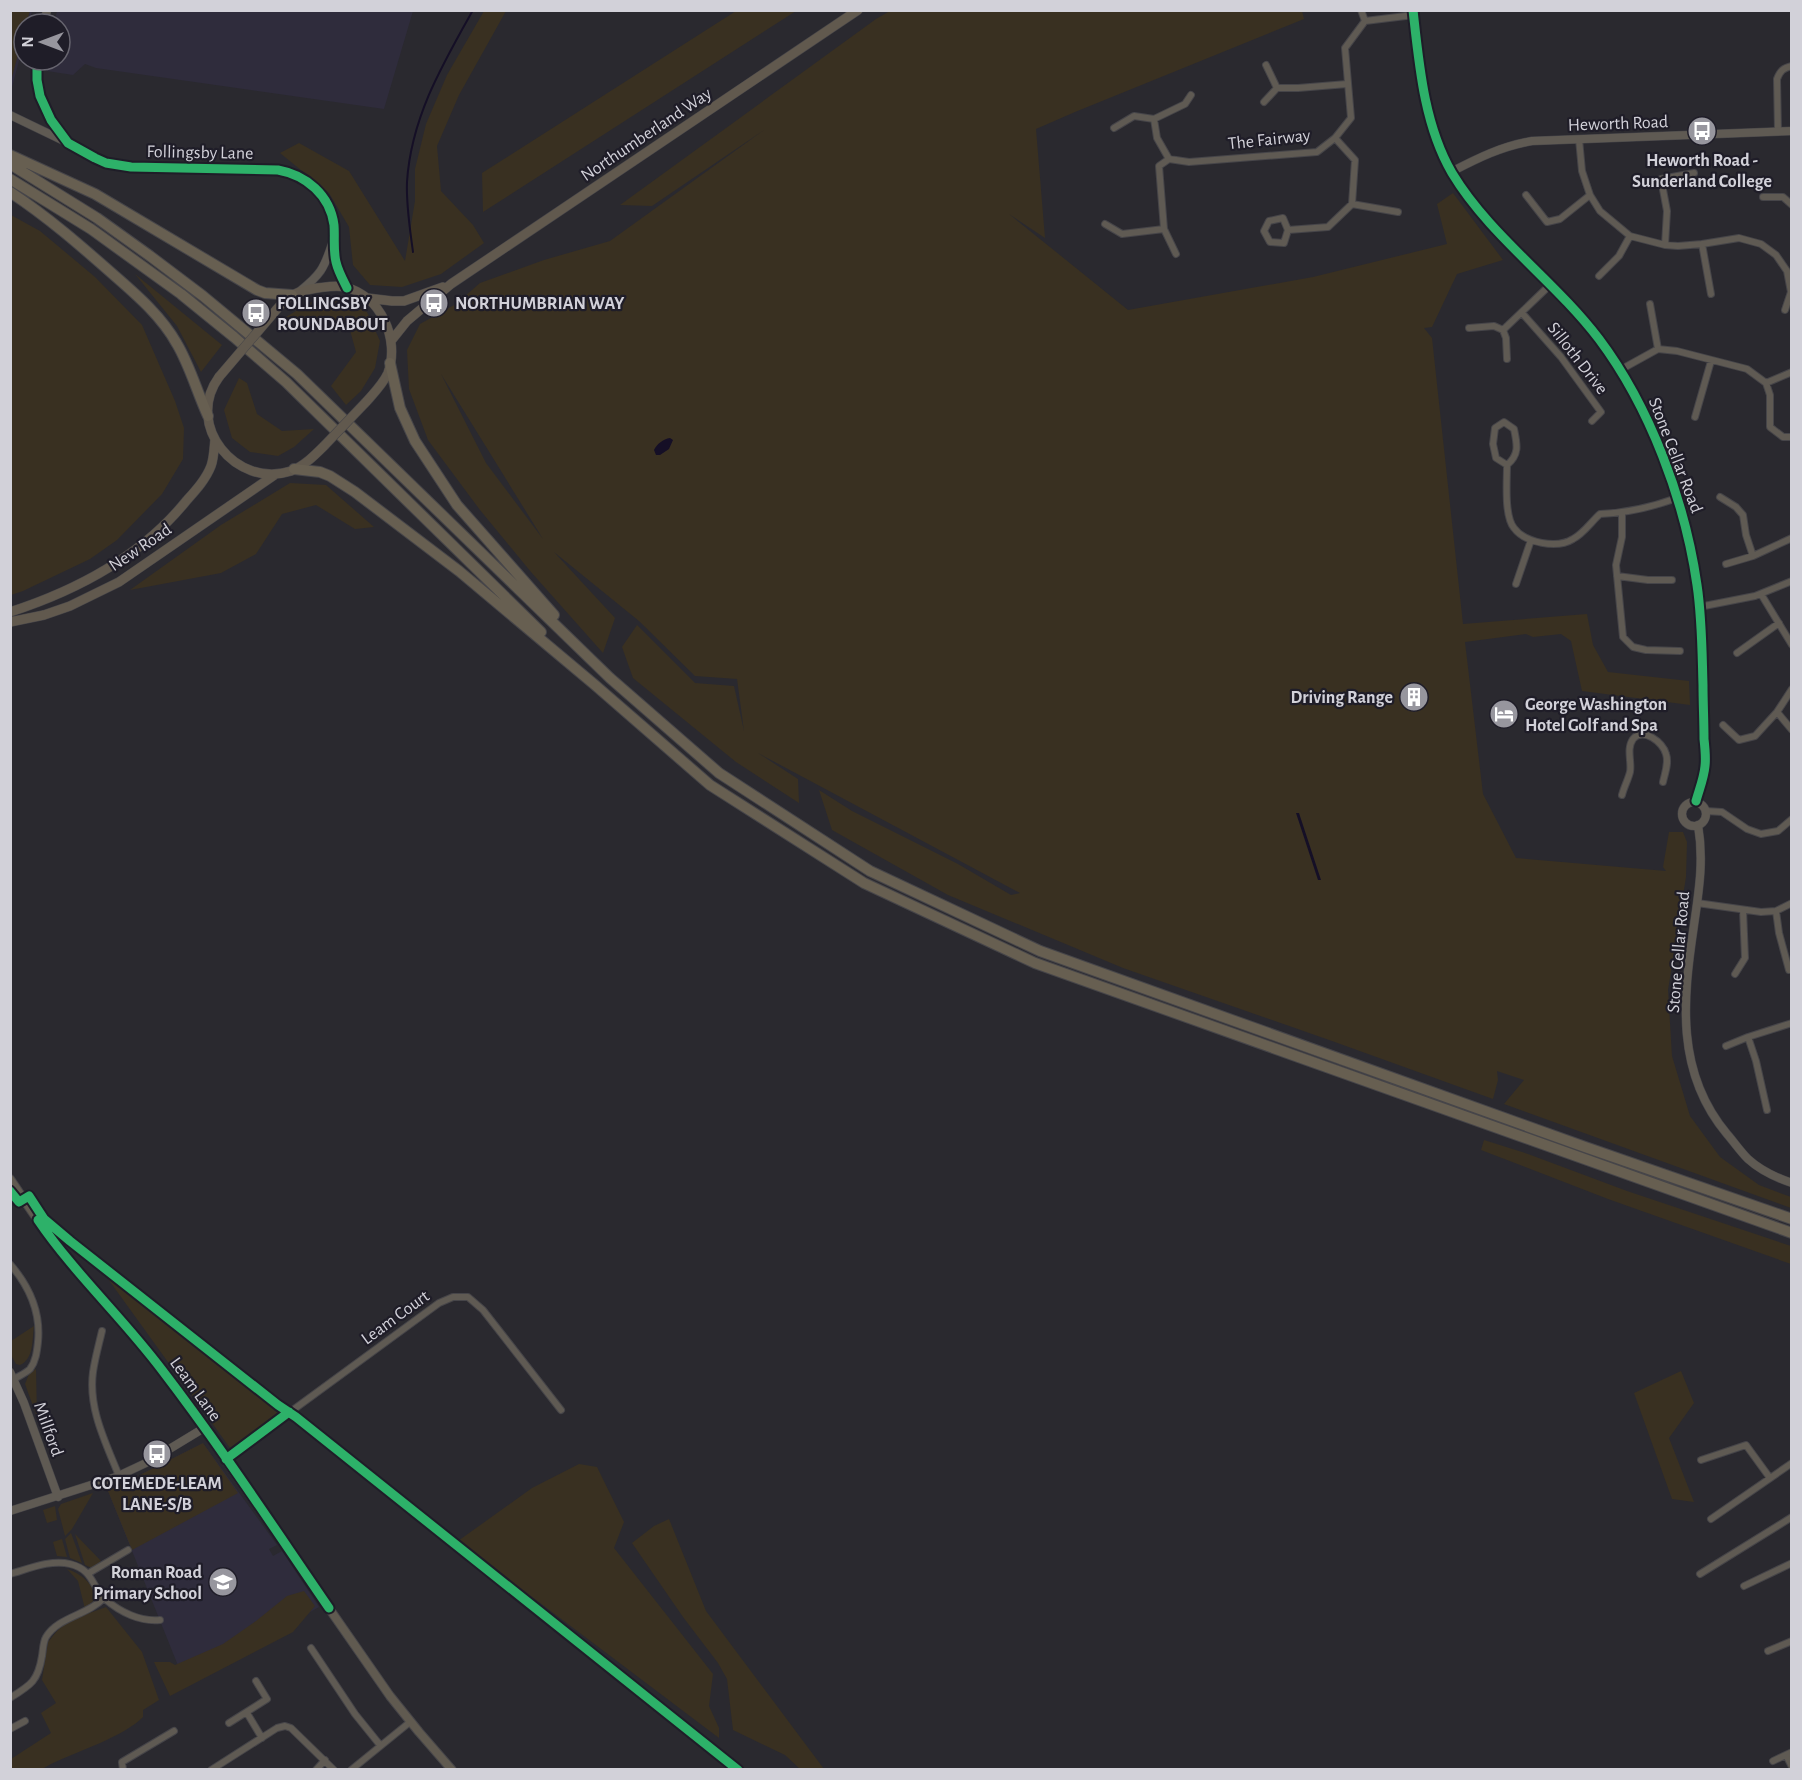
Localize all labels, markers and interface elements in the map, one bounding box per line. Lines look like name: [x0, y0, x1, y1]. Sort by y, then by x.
north arrow: [12, 12, 72, 72]
text: N: [20, 36, 36, 48]
street label: Northumberland Way: [578, 84, 715, 185]
street label: Heworth Road: [1568, 113, 1669, 135]
bus stop icon: Heworth Road - Sunderland College: [1686, 115, 1718, 147]
street label: The Fairway: [1227, 127, 1312, 153]
street label: Follingsby Lane: [146, 143, 254, 163]
place label: Heworth Road - Sunderland College: [1632, 152, 1772, 191]
bus stop icon: NORTHUMBRIAN WAY: [418, 287, 450, 319]
place label: FOLLINGSBY ROUNDABOUT: [277, 295, 388, 334]
place label: NORTHUMBRIAN WAY: [455, 295, 625, 313]
bus stop icon: FOLLINGSBY ROUNDABOUT: [240, 297, 272, 329]
street label: Silloth Drive: [1544, 319, 1611, 398]
street label: Stone Cellar Road: [1645, 395, 1705, 516]
street label: New Road: [106, 520, 175, 575]
building icon: Driving Range: [1398, 681, 1430, 713]
place label: Driving Range: [1290, 689, 1393, 707]
place label: George Washington Hotel Golf and Spa: [1525, 696, 1667, 735]
hotel icon: George Washington Hotel Golf and Spa: [1488, 698, 1520, 730]
street label: Stone Cellar Road: [1665, 890, 1693, 1014]
street label: Leam Court: [358, 1287, 433, 1348]
street label: Leam Lane: [166, 1354, 224, 1425]
street label: Millford: [30, 1400, 66, 1459]
bus stop icon: COTEMEDE-LEAM LANE-S/B: [141, 1438, 173, 1470]
place label: COTEMEDE-LEAM LANE-S/B: [92, 1475, 222, 1514]
place label: Roman Road Primary School: [93, 1564, 203, 1603]
school or university icon: Roman Road Primary School: [207, 1566, 239, 1598]

